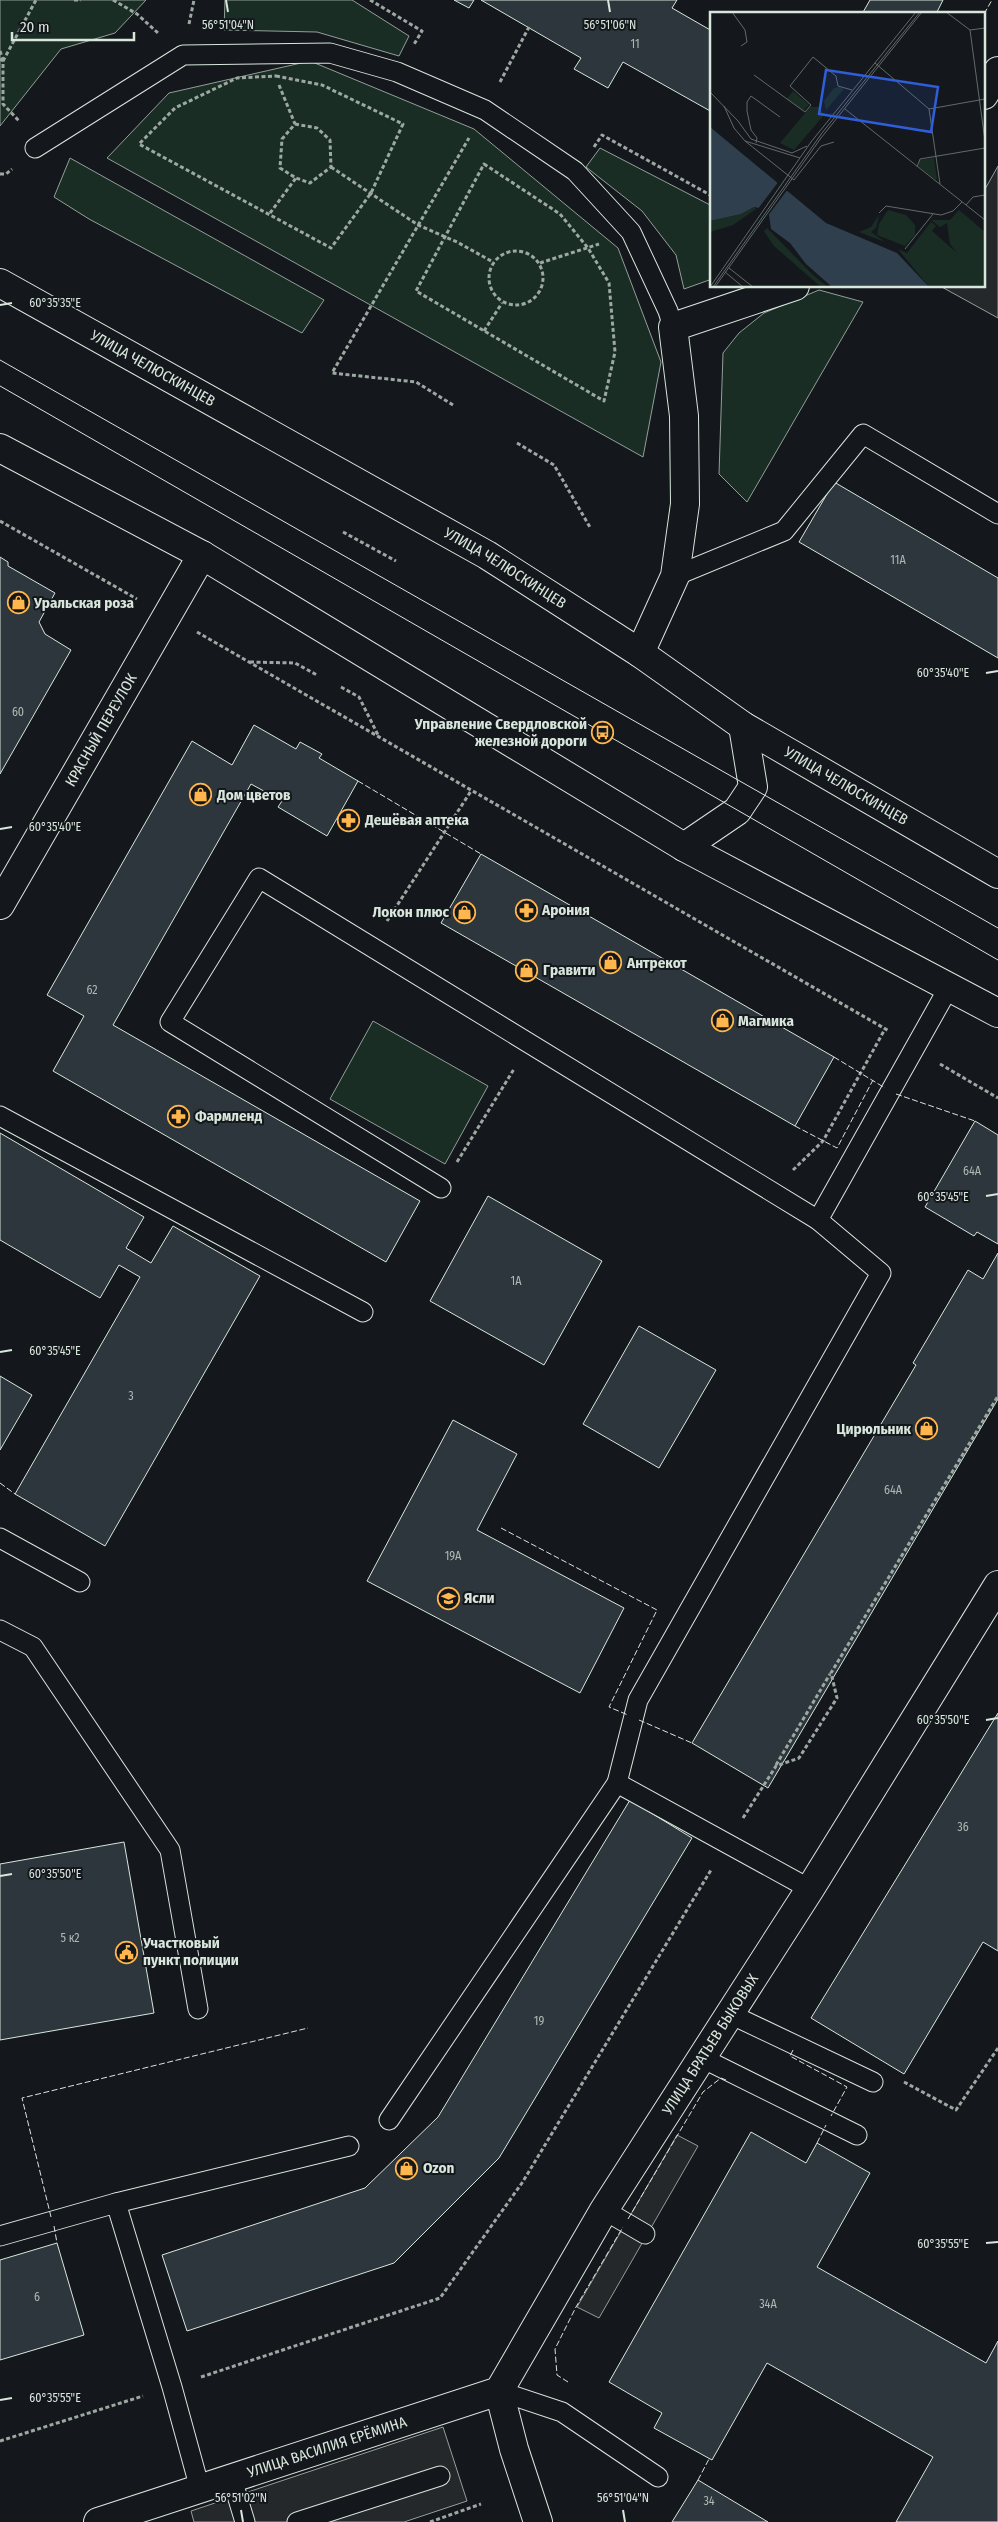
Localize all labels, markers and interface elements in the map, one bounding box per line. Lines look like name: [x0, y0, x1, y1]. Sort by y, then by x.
scale bar: [12, 10, 135, 42]
inset map: [710, 12, 986, 288]
text: 20 m: [20, 18, 50, 36]
text: 56°51'04"N: [202, 18, 254, 32]
text: 56°51'06"N: [584, 18, 636, 32]
house number: 11: [630, 37, 640, 51]
text: 60°35'35"E: [29, 296, 81, 310]
street label: УЛИЦА ЧЕЛЮСКИНЦЕВ: [86, 326, 218, 410]
street label: УЛИЦА ЧЕЛЮСКИНЦЕВ: [440, 523, 569, 612]
house number: 11А: [890, 553, 906, 567]
shop icon: Уральская роза: [6, 591, 30, 615]
place label: Уральская роза: [33, 594, 135, 612]
text: 60°35'40"E: [917, 666, 970, 680]
street label: КРАСНЫЙ ПЕРЕУЛОК: [61, 670, 141, 790]
house number: 60: [12, 705, 24, 719]
place label: Управление Cвердловской железной дороги: [414, 715, 587, 750]
bus stop icon: Управление Cвердловской железной дороги: [591, 721, 615, 745]
street label: УЛИЦА ЧЕЛЮСКИНЦЕВ: [780, 742, 911, 829]
shop icon: Дом цветов: [189, 783, 213, 807]
place label: Дом цветов: [216, 786, 291, 804]
pharmacy icon: Дешёвая аптека: [337, 808, 361, 832]
place label: Дешёвая аптека: [364, 811, 469, 829]
text: 60°35'40"E: [29, 820, 82, 834]
pharmacy icon: Арония: [514, 898, 538, 922]
shop icon: Локон плюс: [453, 900, 477, 924]
place label: Арония: [541, 901, 590, 919]
place label: Локон плюс: [372, 903, 449, 921]
shop icon: Антрекот: [599, 951, 623, 975]
place label: Антрекот: [626, 954, 687, 972]
shop icon: Гравити: [515, 958, 539, 982]
place label: Гравити: [543, 961, 596, 979]
house number: 62: [86, 983, 98, 997]
shop icon: Магмика: [710, 1009, 734, 1033]
place label: Магмика: [738, 1012, 794, 1030]
pharmacy icon: Фармленд: [167, 1104, 191, 1128]
place label: Фармленд: [195, 1107, 263, 1125]
house number: 64А: [963, 1164, 982, 1178]
text: 60°35'45"E: [917, 1190, 969, 1204]
house number: 1А: [511, 1274, 522, 1288]
text: 60°35'45"E: [29, 1344, 81, 1358]
house number: 3: [128, 1389, 134, 1403]
shop icon: Цирюльник: [915, 1417, 939, 1441]
place label: Цирюльник: [836, 1420, 911, 1438]
house number: 64А: [884, 1483, 903, 1497]
house number: 19А: [445, 1549, 462, 1563]
school or university icon: Ясли: [436, 1586, 460, 1610]
place label: Ясли: [464, 1589, 495, 1607]
text: 60°35'50"E: [917, 1713, 970, 1727]
house number: 36: [957, 1820, 969, 1834]
text: 60°35'50"E: [29, 1867, 82, 1881]
house number: 5 к2: [60, 1931, 80, 1945]
place label: Участковый пункт полиции: [142, 1934, 239, 1969]
public building icon: Участковый пункт полиции: [115, 1940, 139, 1964]
street label: УЛИЦА БРАТЬЕВ БЫКОВЫХ: [658, 1970, 763, 2119]
house number: 19: [534, 2014, 544, 2028]
shop icon: Ozon: [395, 2156, 419, 2180]
place label: Ozon: [423, 2159, 454, 2177]
text: 60°35'55"E: [917, 2237, 969, 2251]
house number: 6: [34, 2290, 40, 2304]
house number: 34А: [759, 2297, 777, 2311]
text: 60°35'55"E: [29, 2391, 81, 2405]
street label: УЛИЦА ВАСИЛИЯ ЕРЁМИНА: [244, 2413, 409, 2482]
text: 56°51'02"N: [215, 2491, 267, 2505]
text: 56°51'04"N: [597, 2491, 649, 2505]
house number: 34: [703, 2494, 715, 2508]

